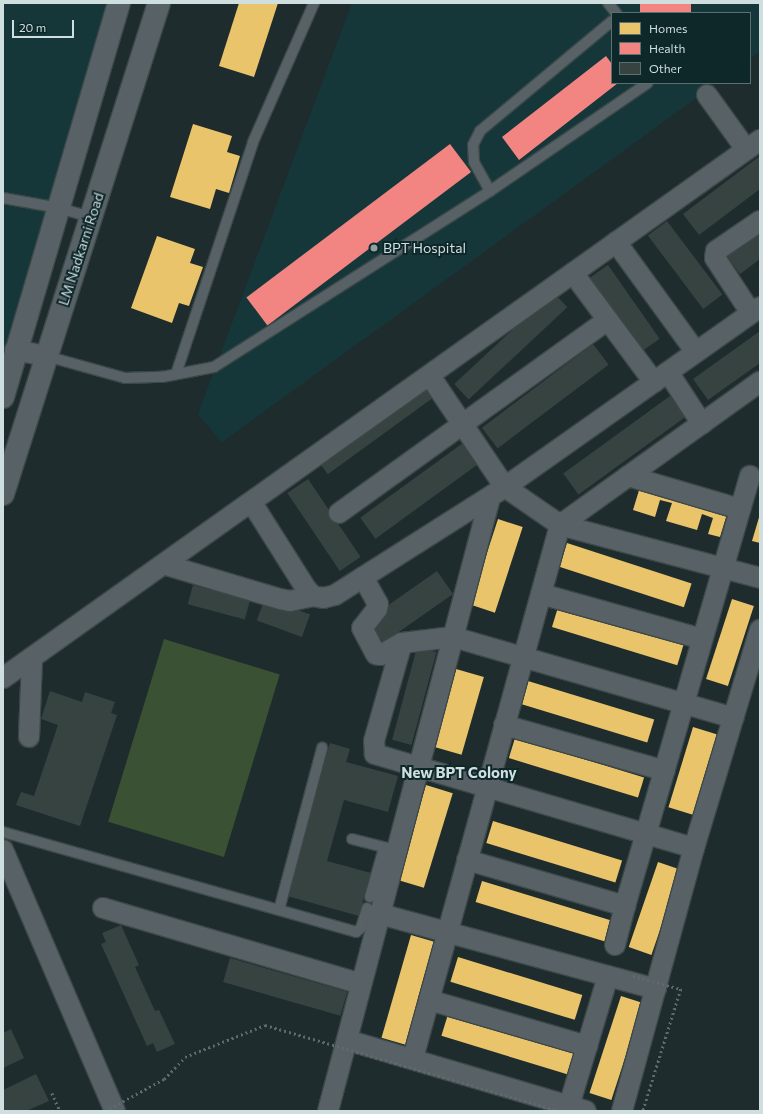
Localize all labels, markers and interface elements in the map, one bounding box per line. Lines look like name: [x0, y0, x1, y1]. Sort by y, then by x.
scale bar: [14, 12, 76, 38]
legend: [611, 12, 751, 84]
text: 20 m: [19, 20, 46, 34]
text: Homes: [649, 21, 687, 35]
text: Health: [649, 41, 685, 55]
text: Other: [649, 61, 682, 75]
street label: LM Nadkarni Road: [55, 191, 107, 307]
place label: BPT Hospital: [383, 240, 466, 256]
marker: BPT Hospital: [368, 242, 380, 254]
district label: New BPT Colony: [401, 764, 517, 782]

